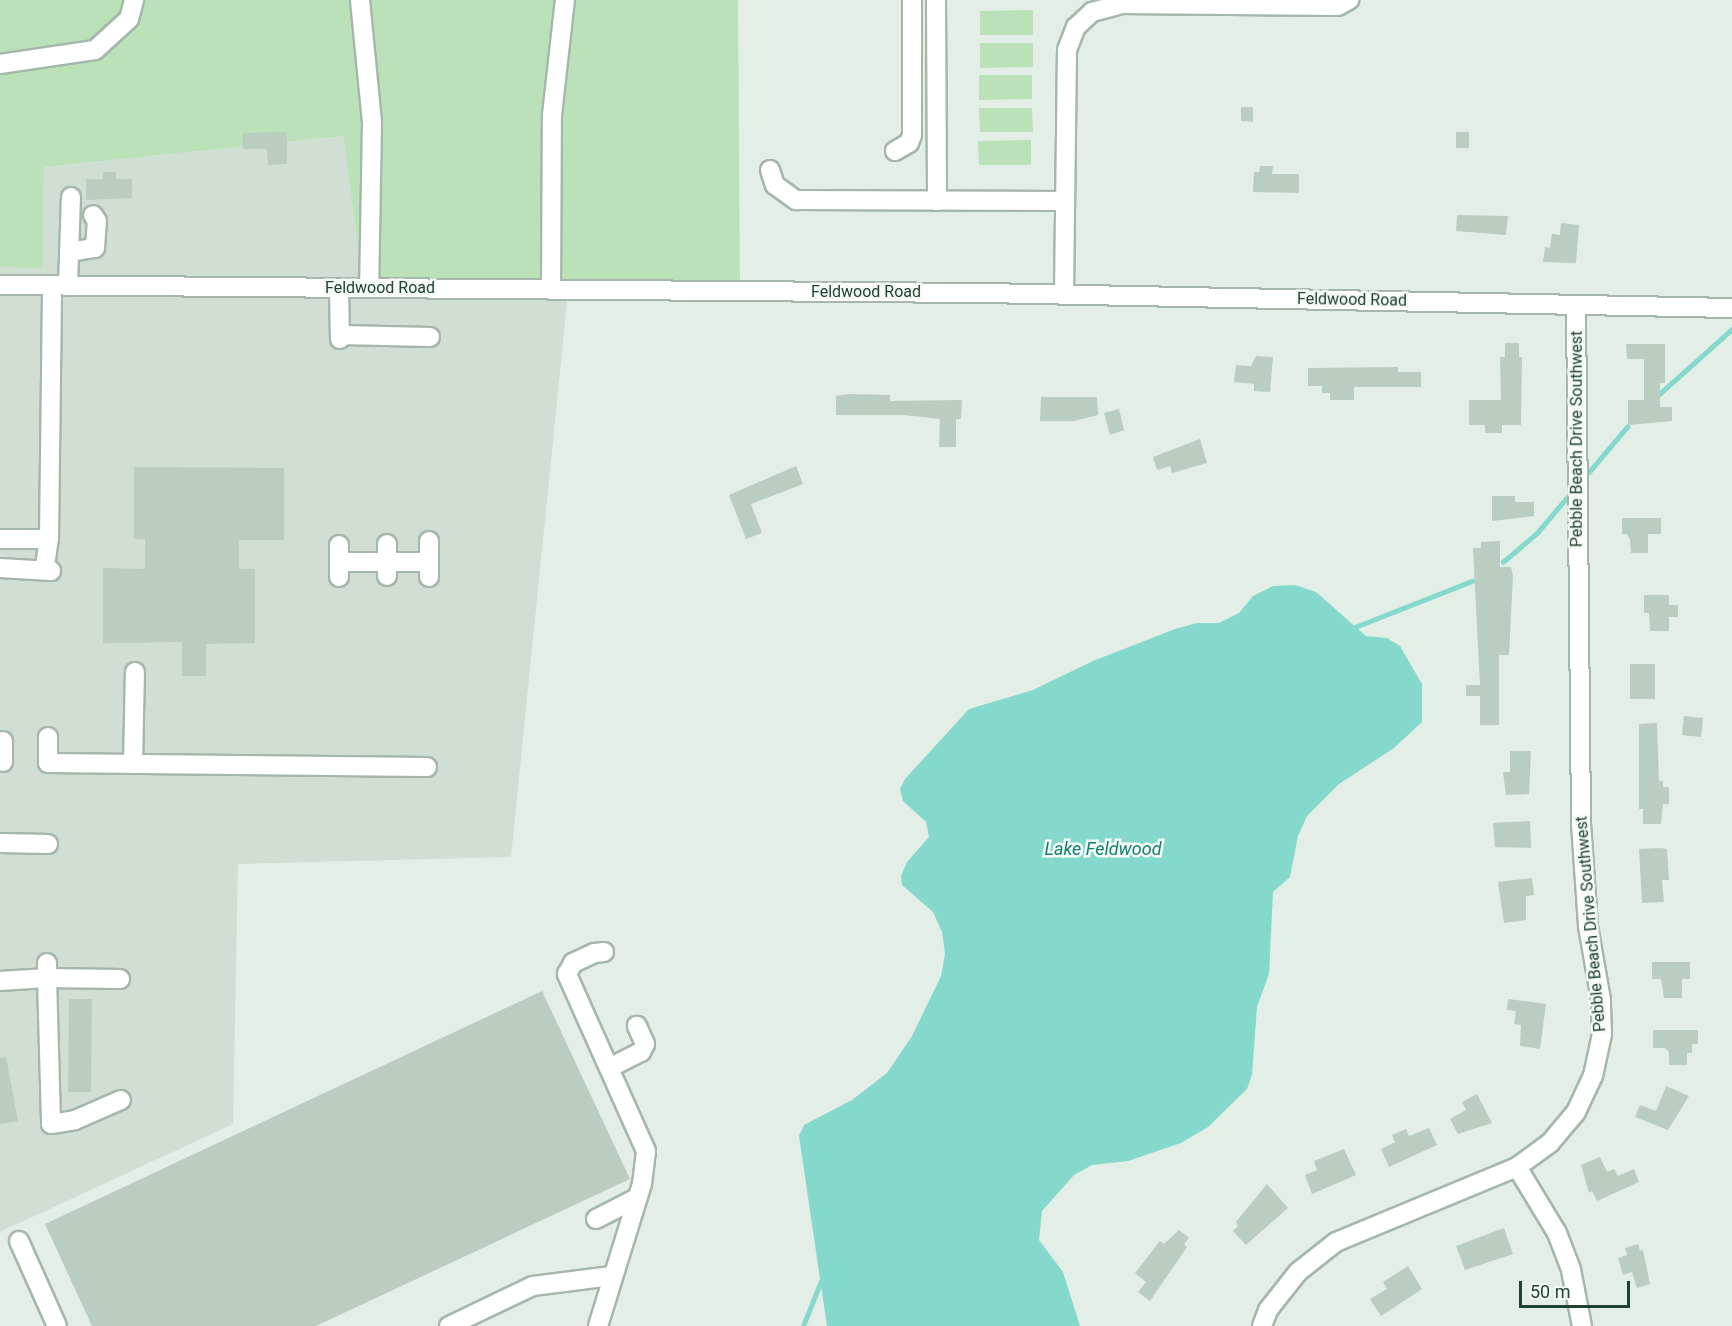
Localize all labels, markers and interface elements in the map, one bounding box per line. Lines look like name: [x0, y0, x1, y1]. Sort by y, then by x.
street label: Feldwood Road: [325, 278, 435, 298]
street label: Feldwood Road: [811, 282, 921, 302]
street label: Feldwood Road: [1297, 289, 1407, 311]
street label: Pebble Beach Drive Southwest: [1567, 331, 1587, 547]
street label: Pebble Beach Drive Southwest: [1572, 815, 1610, 1033]
water label: Lake Feldwood: [1045, 838, 1161, 860]
scale bar: [1522, 1269, 1633, 1307]
text: 50 m: [1530, 1281, 1570, 1302]

